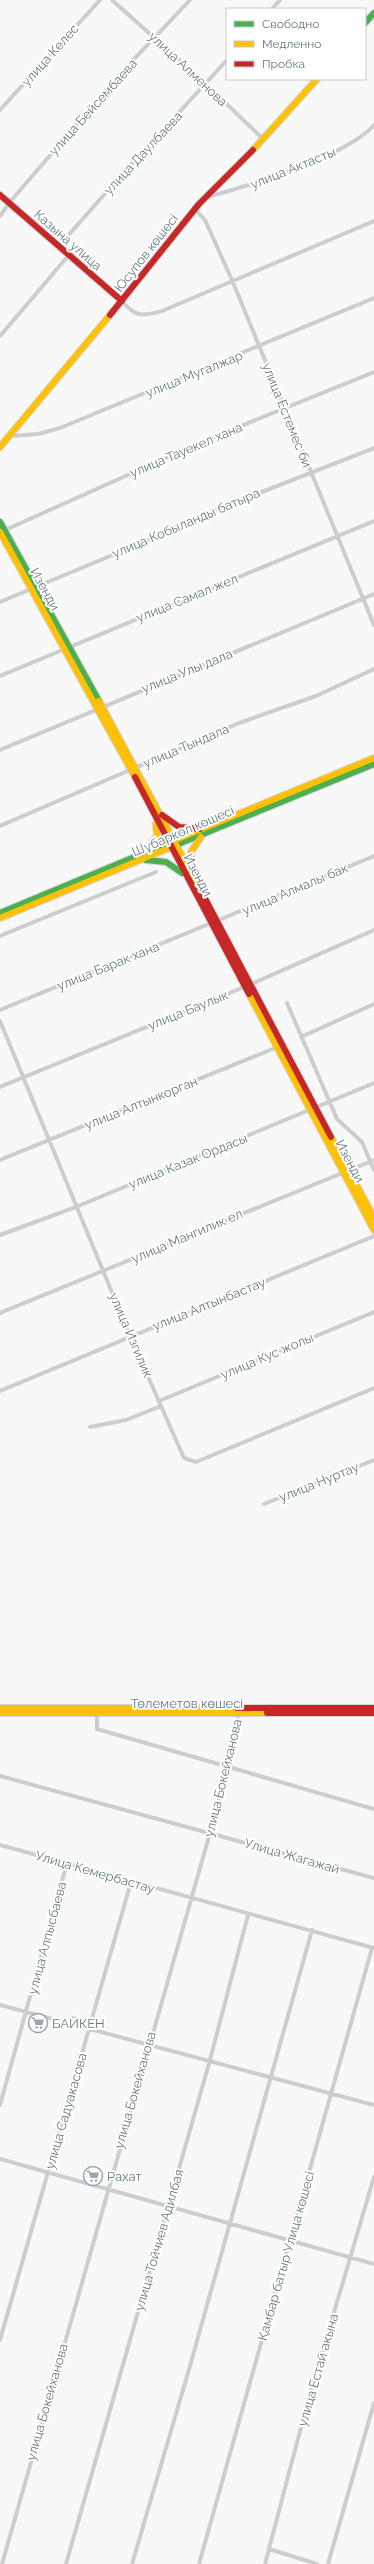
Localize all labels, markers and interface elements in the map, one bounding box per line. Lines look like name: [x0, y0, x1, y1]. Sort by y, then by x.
legend: [226, 8, 366, 80]
text: Свободно: [262, 17, 319, 31]
street label: улица Келес: [18, 21, 82, 89]
street label: улица Алменова: [146, 29, 230, 109]
text: Медленно: [262, 37, 321, 51]
street label: улица Бейсембаева: [46, 56, 140, 158]
text: Пробка: [262, 57, 305, 71]
street label: улица Даулбаева: [101, 108, 185, 198]
street label: улица Актасты: [248, 144, 338, 192]
street label: Казына улица: [31, 207, 105, 273]
street label: Юсупов көшесі: [111, 211, 181, 295]
street label: улица Мугалжар: [143, 348, 245, 400]
street label: улица Естемес би: [259, 360, 315, 470]
street label: улица Тауекел хана: [128, 420, 244, 480]
street label: улица Кобыланды батыра: [110, 485, 262, 561]
street label: Изенди: [27, 565, 63, 613]
street label: улица Самал жел: [134, 571, 240, 625]
street label: улица Улы дала: [139, 646, 235, 696]
street label: улица Тындала: [141, 721, 231, 771]
street label: Шұбаркөл көшесі: [130, 803, 236, 859]
street label: Изенди: [180, 851, 216, 899]
street label: улица Алмалы бак: [240, 860, 350, 918]
street label: улица Барак хана: [55, 939, 161, 993]
street label: улица Баулык: [146, 987, 231, 1033]
street label: улица Алтынкорган: [82, 1073, 200, 1133]
street label: улица Казак Ордасы: [126, 1130, 250, 1192]
street label: Изенди: [332, 1137, 368, 1185]
street label: улица Мангилик ел: [129, 1206, 245, 1266]
street label: улица Алтынбастау: [150, 1274, 268, 1334]
street label: улица Изгилик: [106, 1290, 156, 1380]
street label: улица Кус жолы: [218, 1330, 316, 1382]
street label: улица Нуртау: [277, 1459, 361, 1505]
street label: Төлеметов көшесі: [131, 1696, 243, 1711]
street label: улица Бокейханова: [201, 1717, 245, 1839]
street label: Улица Жагажай: [243, 1835, 341, 1877]
street label: Улица Кемербастау: [34, 1848, 156, 1896]
street label: улица Алпысбаева: [25, 1880, 69, 1996]
supermarket icon: БАЙКЕН: [27, 2012, 49, 2034]
place label: БАЙКЕН: [52, 2016, 105, 2031]
street label: улица Бокейханова: [111, 2030, 159, 2150]
street label: улица Садуакасова: [42, 2051, 90, 2171]
supermarket icon: Рахат: [82, 2165, 104, 2187]
street label: улица Тойчиев Адилбая: [132, 2167, 186, 2313]
place label: Рахат: [107, 2169, 142, 2184]
street label: Қамбар батыр Улица көшесі: [255, 2170, 317, 2342]
street label: улица Естай акына: [295, 2312, 341, 2428]
street label: улица Бокейханова: [23, 2342, 71, 2462]

